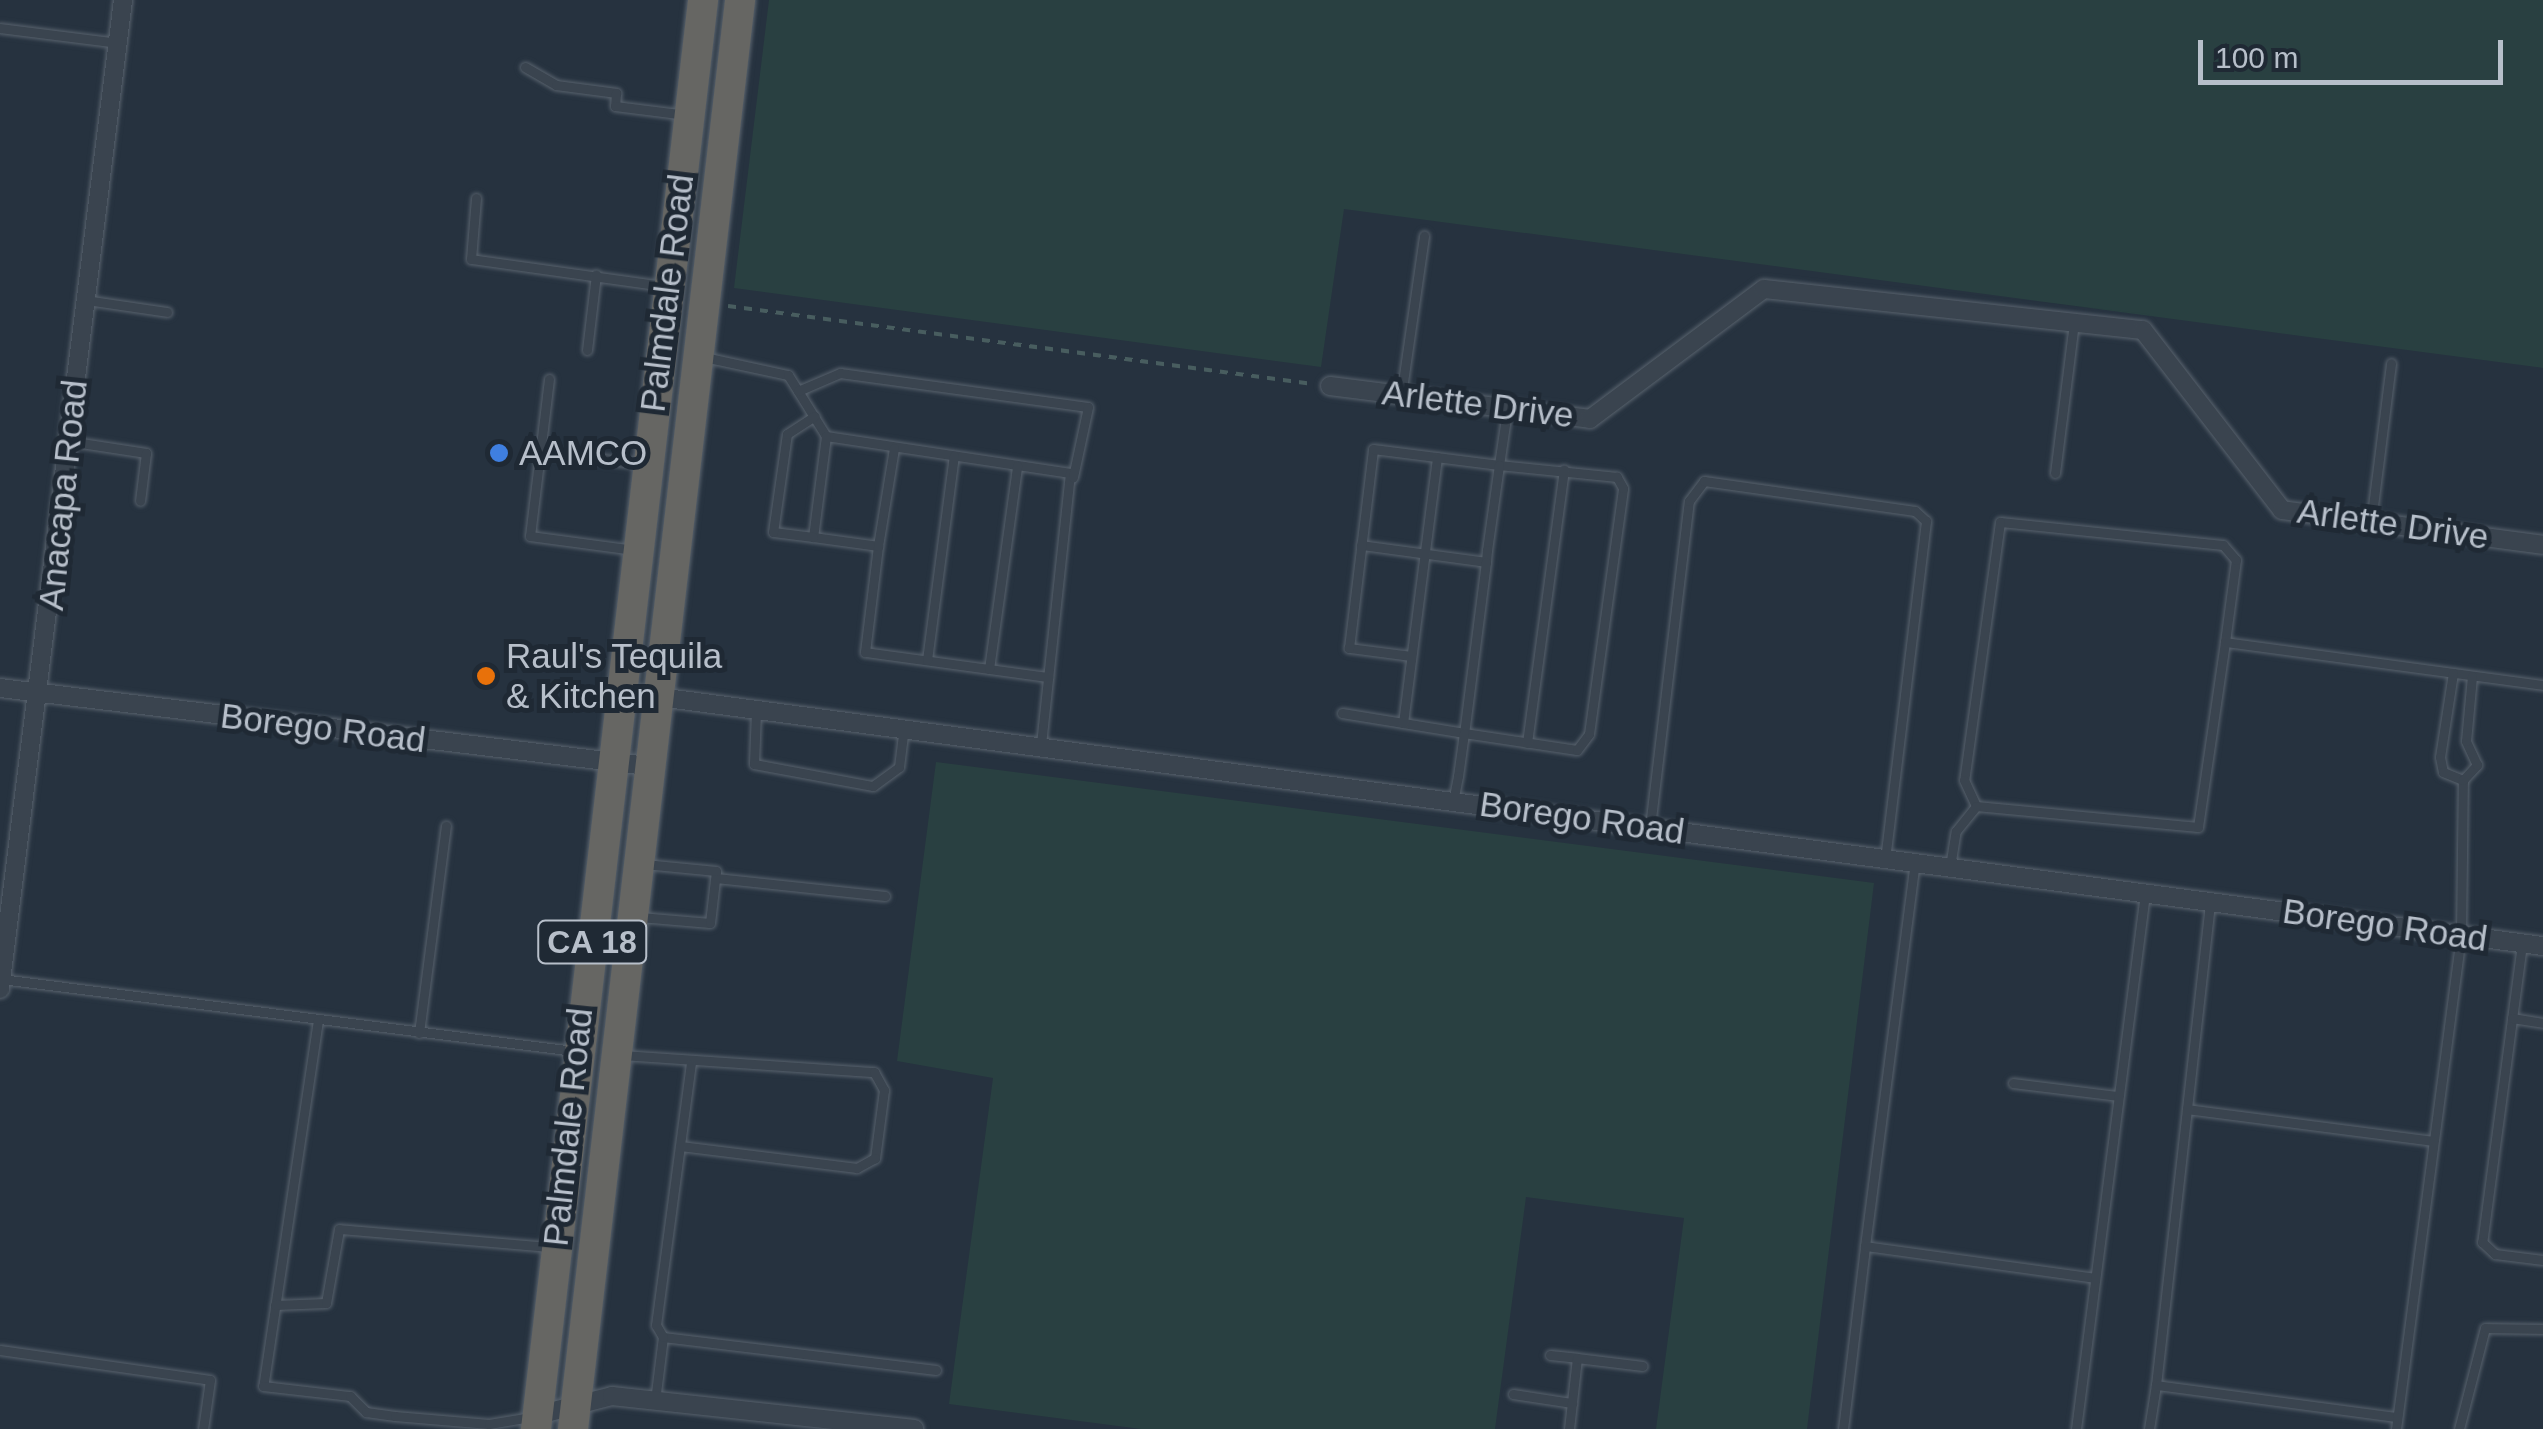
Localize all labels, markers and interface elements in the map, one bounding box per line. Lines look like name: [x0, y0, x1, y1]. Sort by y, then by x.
scale bar: [2203, 20, 2508, 82]
text: 100 m: [2215, 41, 2298, 74]
street label: Palmdale Road: [632, 172, 702, 414]
street label: Arlette Drive: [1380, 371, 1576, 437]
street label: Anacapa Road: [30, 378, 96, 612]
place label: AAMCO: [519, 432, 647, 474]
marker: AAMCO: [488, 442, 510, 464]
street label: Arlette Drive: [2295, 490, 2491, 558]
place label: Raul's Tequila & Kitchen: [506, 635, 723, 717]
marker: Raul's Tequila & Kitchen: [475, 665, 497, 687]
street label: Borego Road: [218, 695, 428, 761]
street label: Borego Road: [1477, 783, 1687, 853]
street label: Borego Road: [2280, 890, 2490, 960]
road number: CA 18: [534, 915, 650, 969]
street label: Palmdale Road: [535, 1006, 601, 1248]

